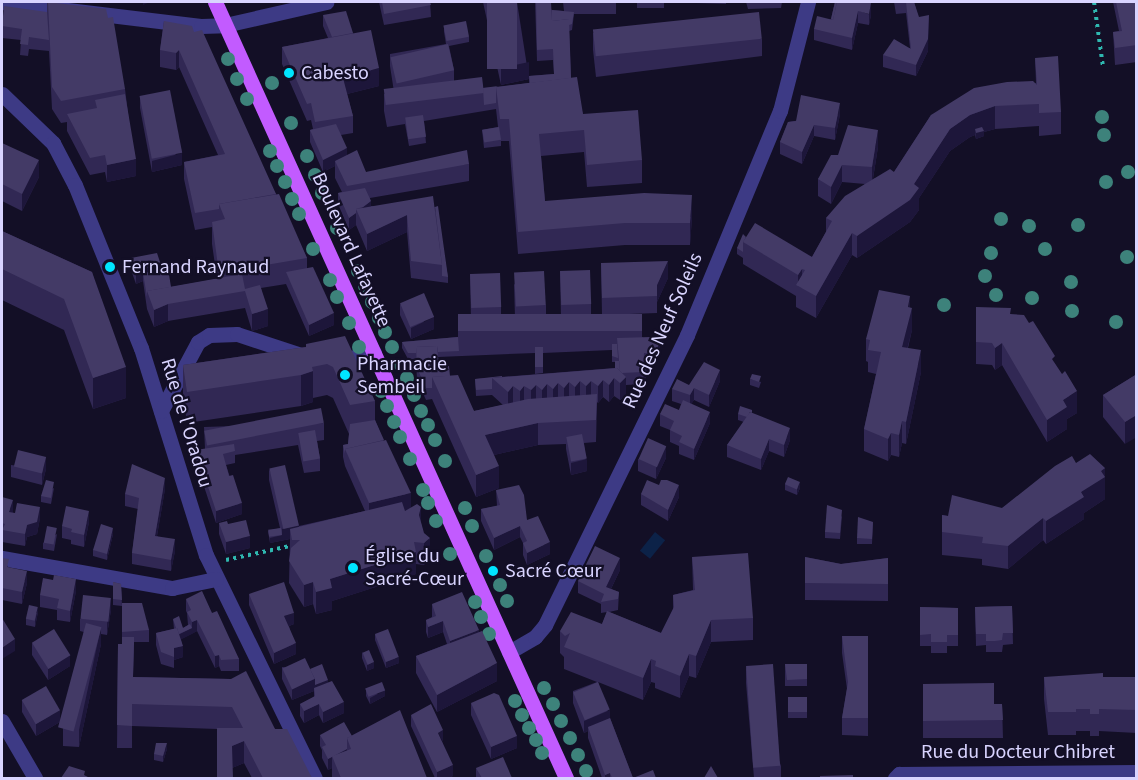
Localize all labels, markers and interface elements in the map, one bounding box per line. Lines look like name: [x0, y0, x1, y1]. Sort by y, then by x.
place label: Cabesto: [301, 61, 369, 85]
marker: Cabesto: [282, 66, 296, 80]
street label: Boulevard Lafayette: [306, 169, 396, 331]
street label: Rue des Neuf Soleils: [618, 249, 708, 413]
place label: Fernand Raynaud: [122, 255, 269, 279]
marker: Fernand Raynaud: [103, 260, 117, 274]
place label: Pharmacie Sembeil: [357, 352, 447, 399]
street label: Rue de l'Oradou: [155, 355, 217, 491]
marker: Pharmacie Sembeil: [338, 368, 352, 382]
place label: Église du Sacré-Cœur: [365, 544, 464, 591]
place label: Sacré Cœur: [505, 559, 602, 583]
marker: Église du Sacré-Cœur: [346, 561, 360, 575]
marker: Sacré Cœur: [486, 564, 500, 578]
street label: Rue du Docteur Chibret: [921, 740, 1115, 764]

